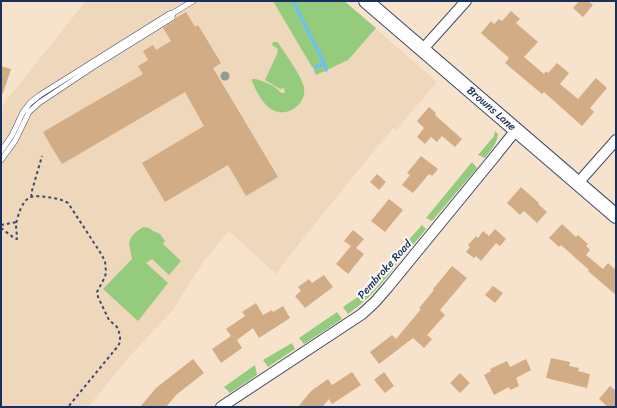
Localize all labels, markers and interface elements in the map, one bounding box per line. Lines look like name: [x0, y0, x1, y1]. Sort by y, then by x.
street label: Browns Lane: [464, 84, 518, 134]
street label: Pembroke Road: [355, 238, 415, 302]

